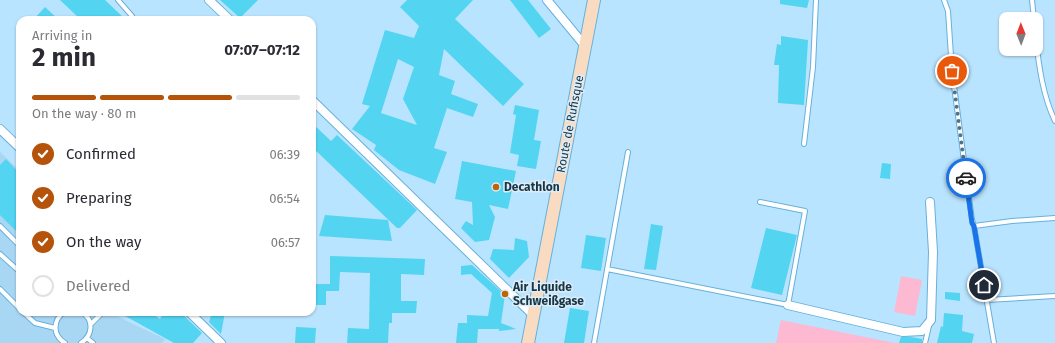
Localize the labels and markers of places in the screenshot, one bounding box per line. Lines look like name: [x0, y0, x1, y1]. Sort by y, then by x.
pin: [935, 54, 969, 88]
place label: Decathlon: [504, 180, 560, 194]
marker: Decathlon: [491, 182, 501, 192]
pin: [967, 268, 1001, 302]
place label: Air Liquide Schweißgase: [512, 280, 584, 308]
marker: Air Liquide Schweißgase: [500, 289, 510, 299]

